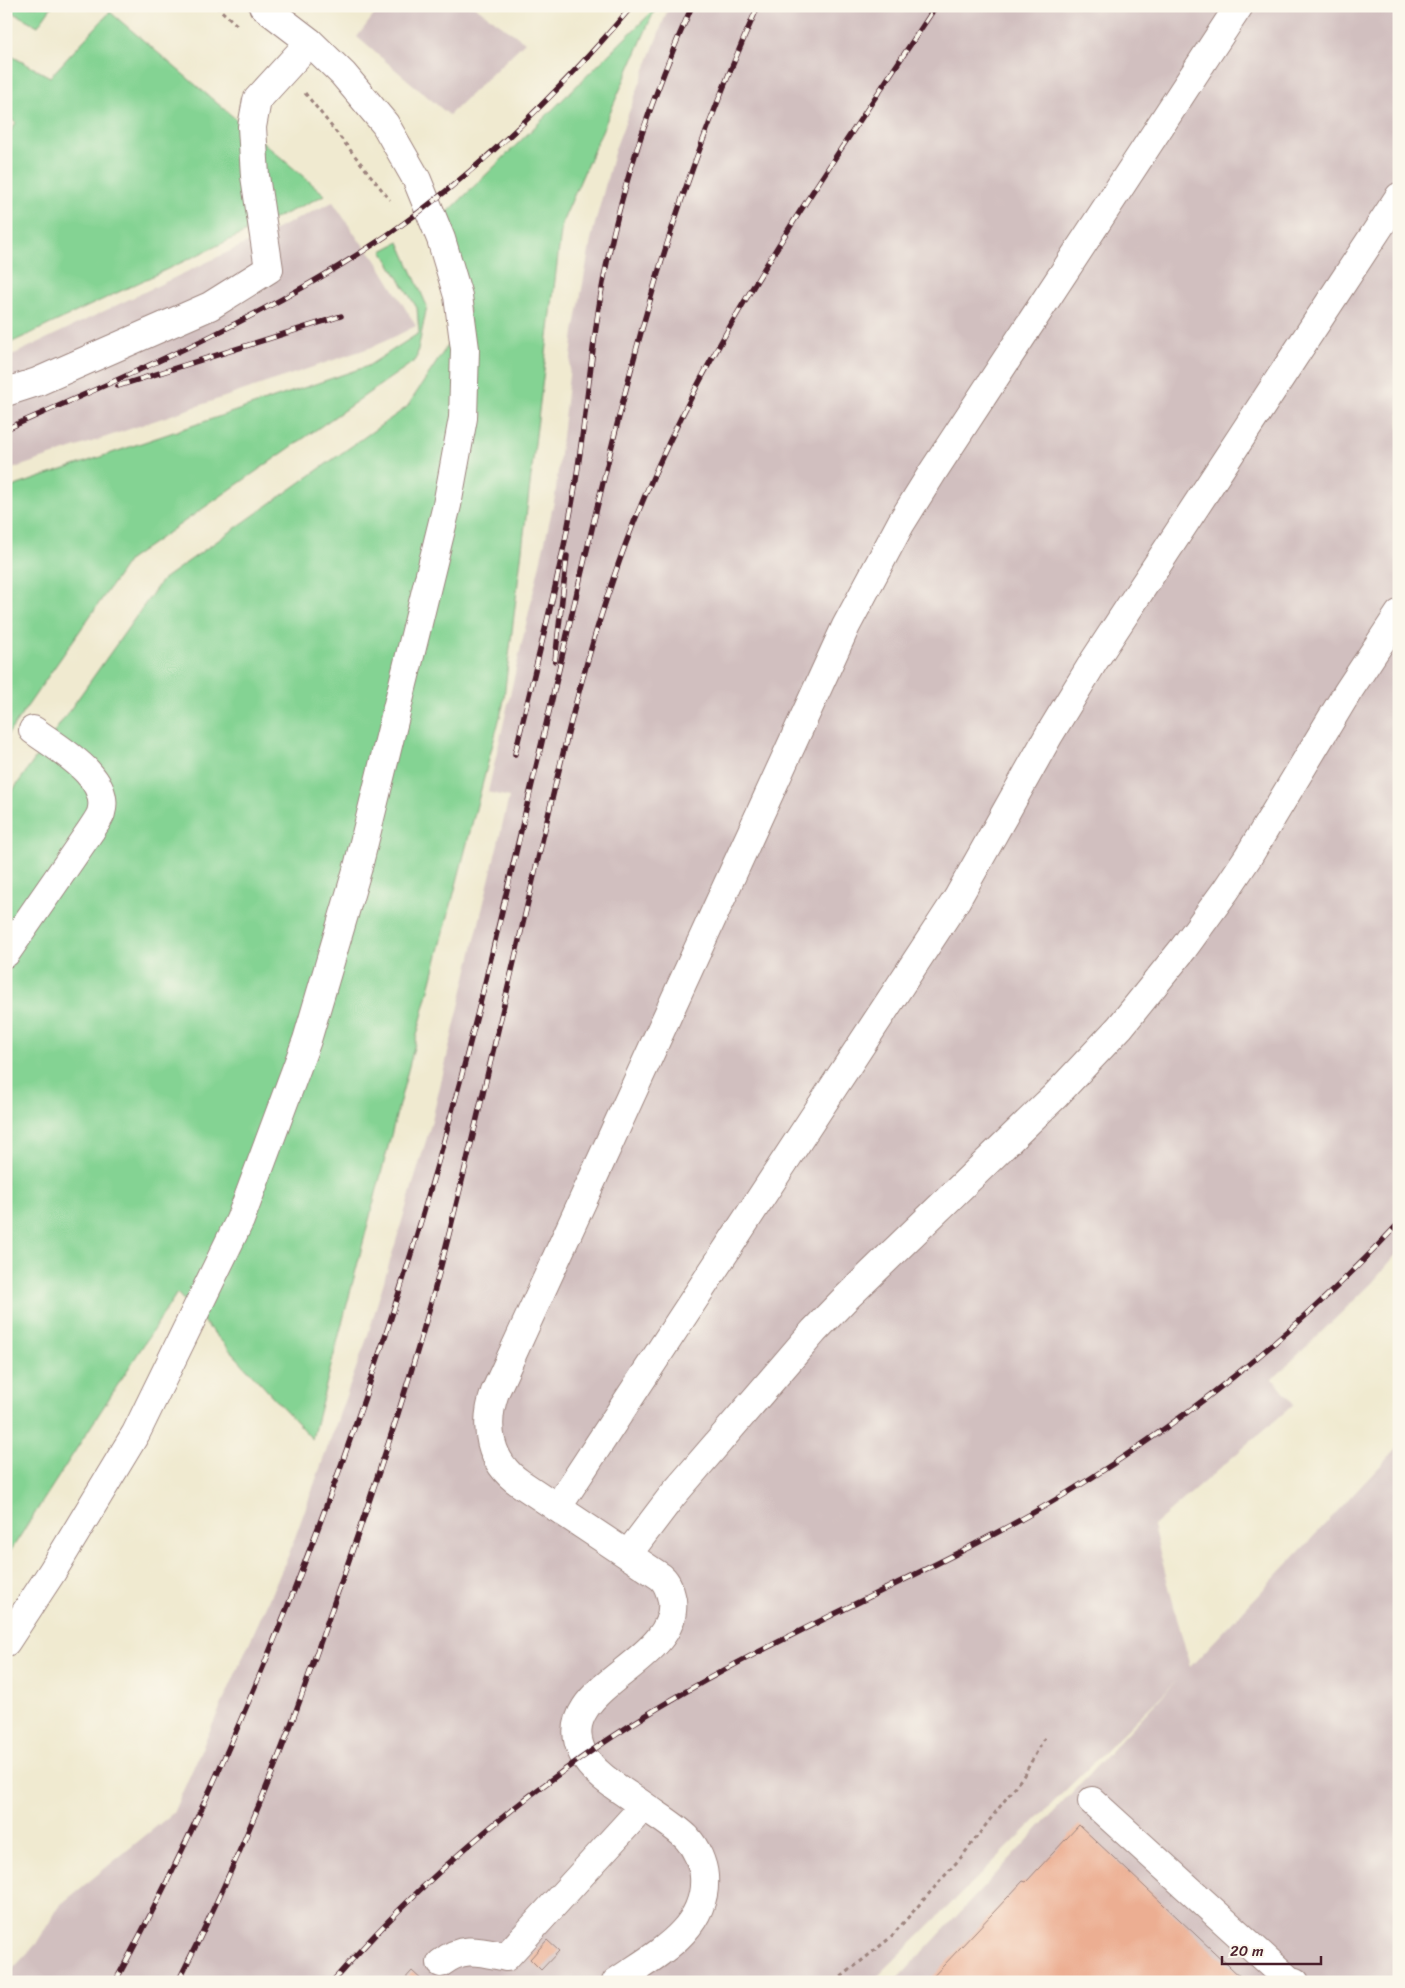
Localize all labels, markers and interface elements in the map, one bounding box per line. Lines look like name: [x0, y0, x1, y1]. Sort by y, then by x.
scale bar: [1222, 1933, 1321, 1965]
text: 20 m: [1230, 1938, 1264, 1964]

